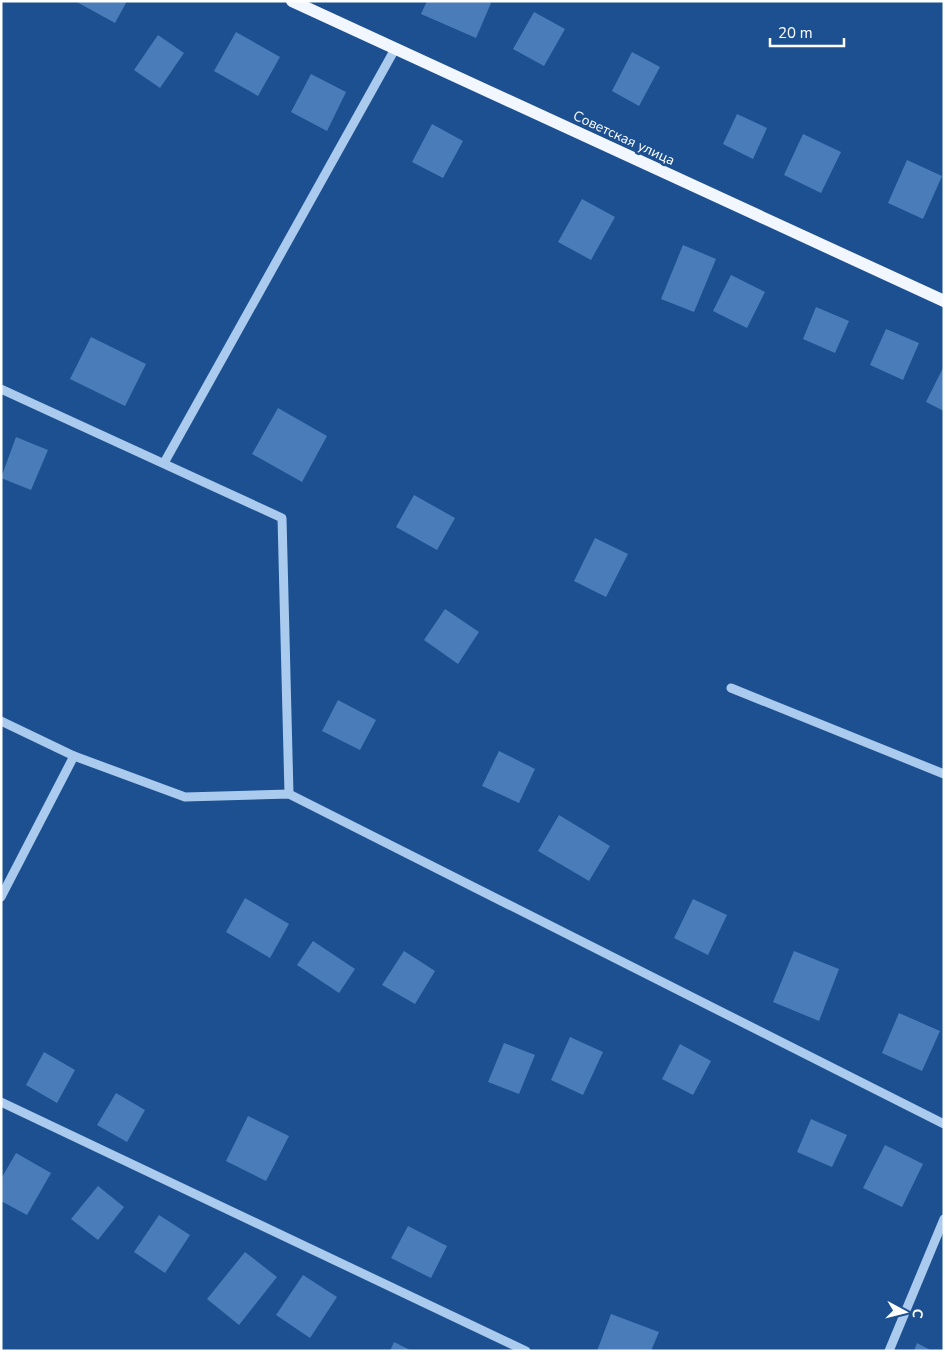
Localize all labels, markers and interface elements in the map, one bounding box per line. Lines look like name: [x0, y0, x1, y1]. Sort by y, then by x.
scale bar: [770, 15, 844, 47]
text: 20 m: [778, 23, 813, 43]
street label: Советская улица: [570, 106, 678, 170]
north arrow: [880, 1287, 930, 1337]
text: С: [907, 1308, 927, 1320]

